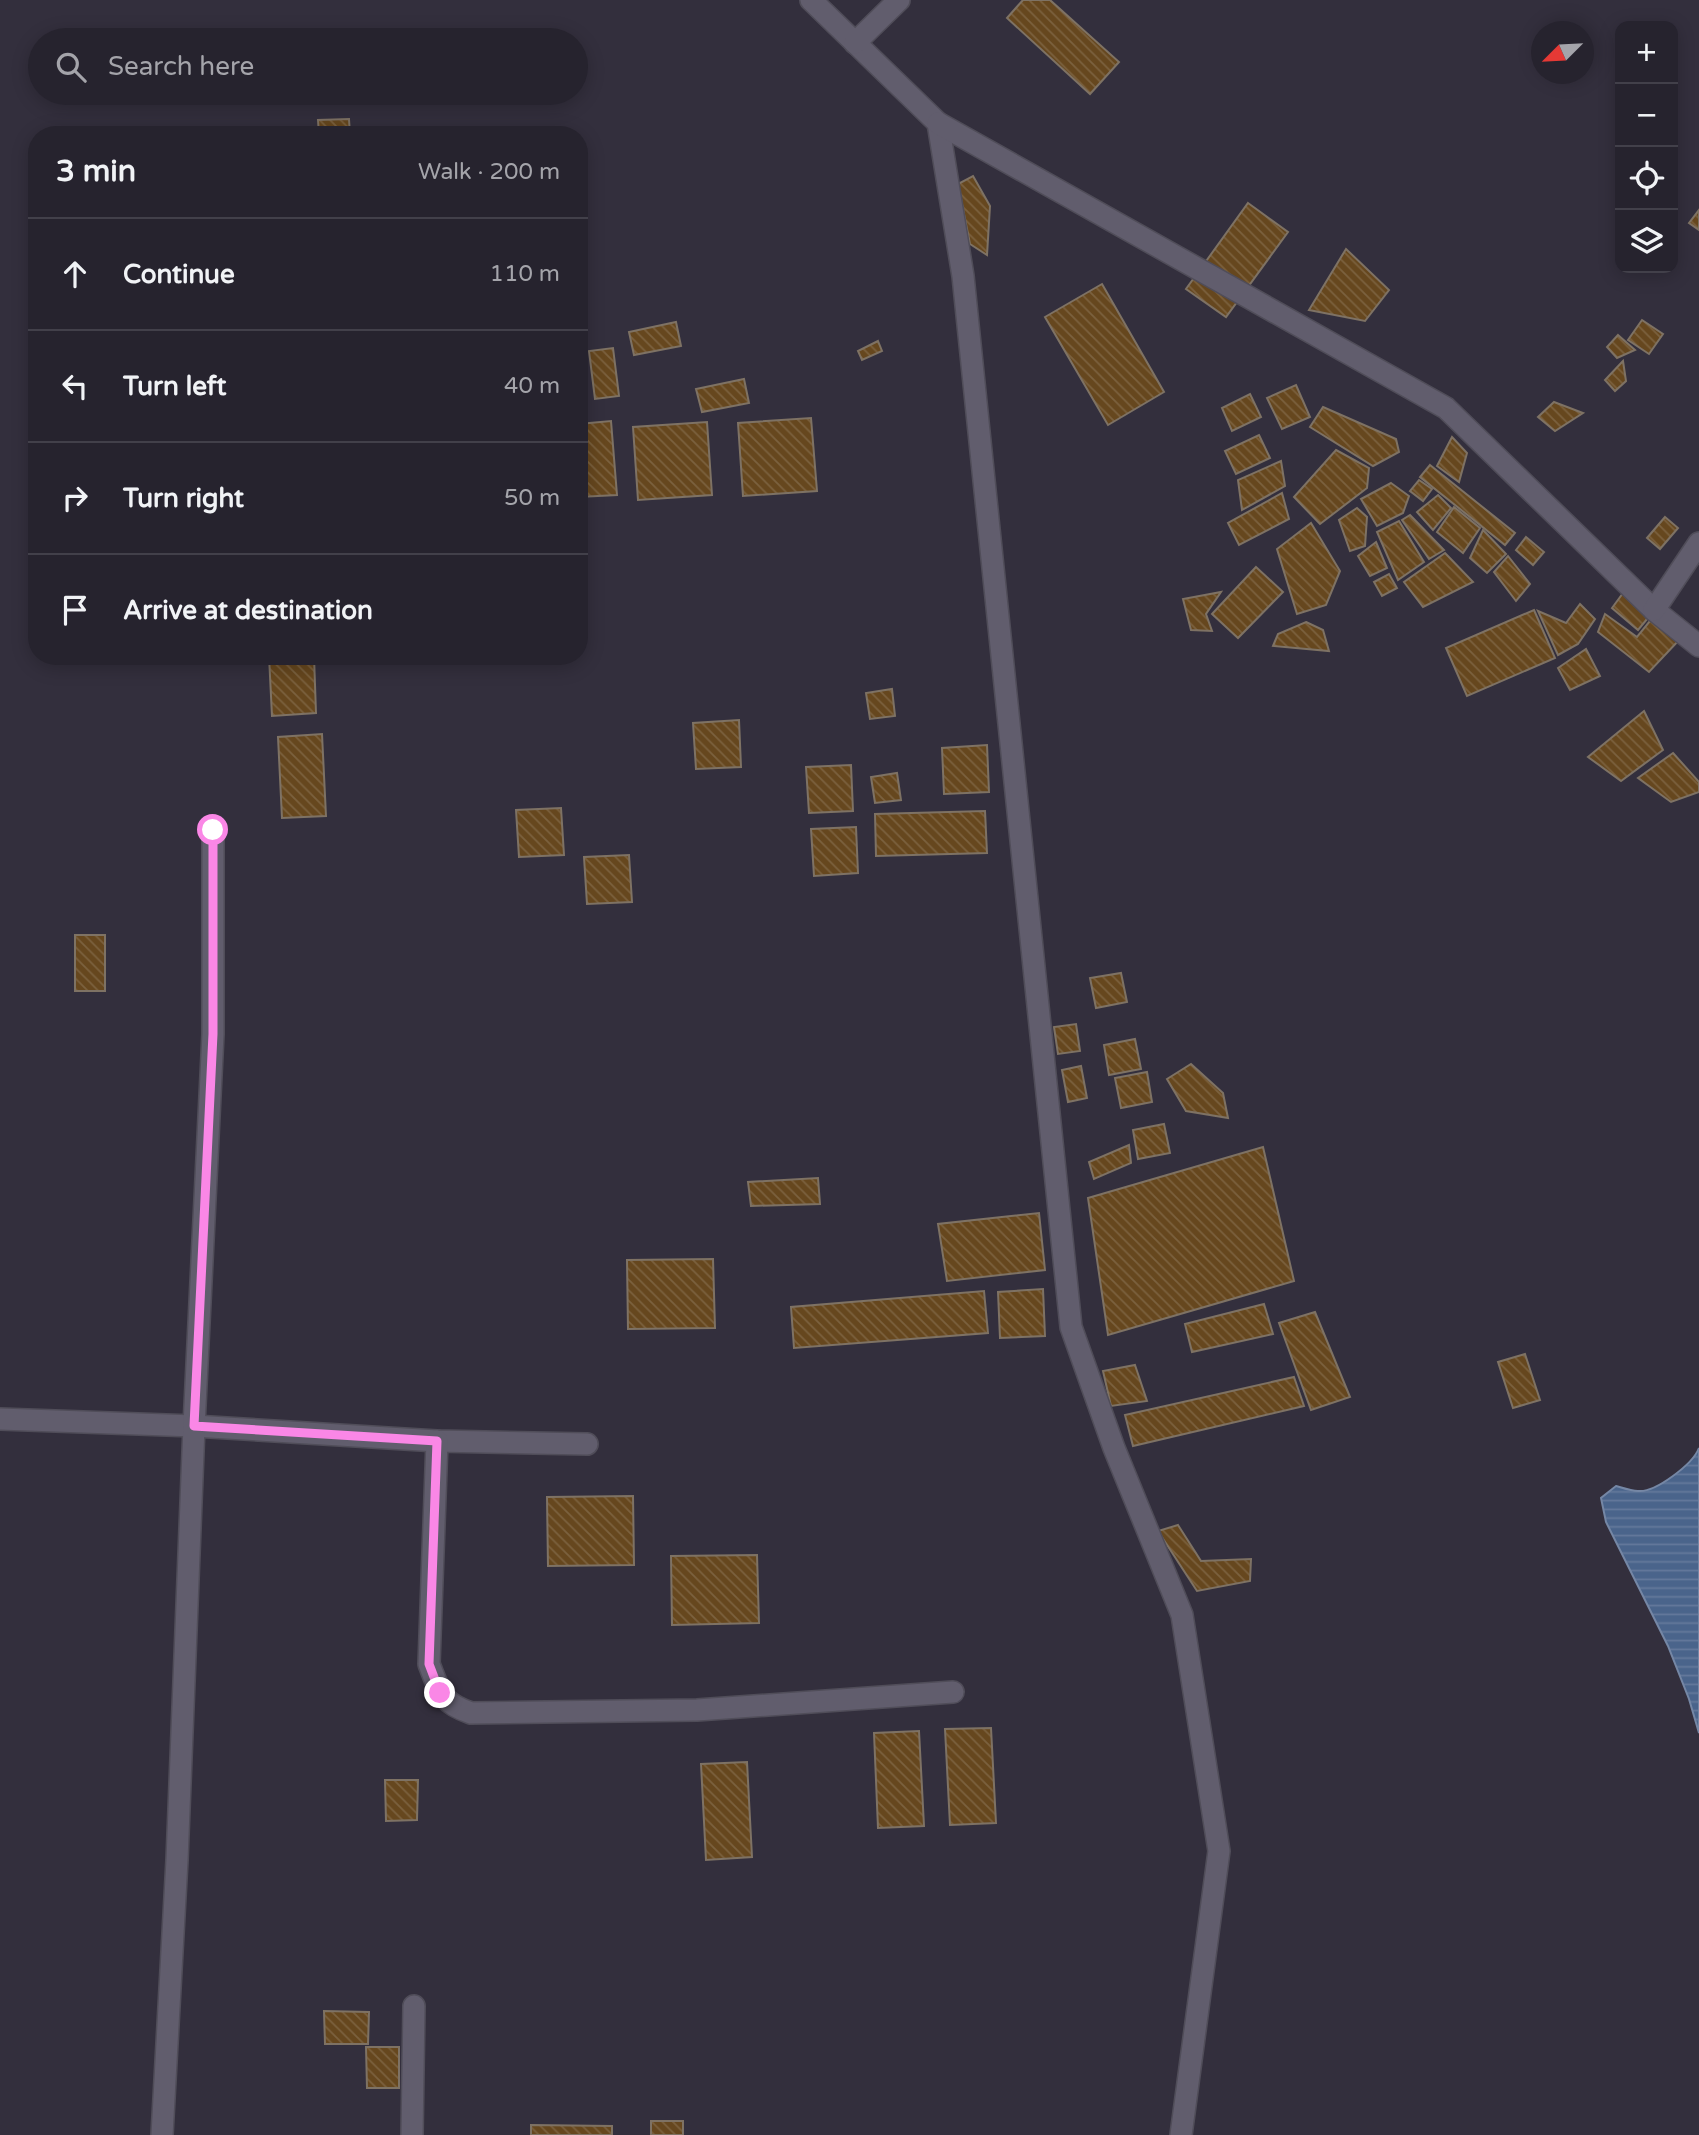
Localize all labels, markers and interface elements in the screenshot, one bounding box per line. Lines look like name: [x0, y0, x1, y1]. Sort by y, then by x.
north arrow: [1531, 21, 1594, 84]
map controls: [1615, 21, 1678, 273]
button: +: [1615, 21, 1678, 84]
search box: [28, 28, 588, 105]
icon: search: [52, 48, 90, 86]
text: Search here: [108, 51, 254, 82]
button: −: [1615, 84, 1678, 147]
button: locate: [1615, 147, 1678, 210]
text: 3 min: [56, 153, 136, 190]
text: Walk · 200 m: [418, 158, 560, 186]
button: layers: [1615, 210, 1678, 273]
icon: ahead: [56, 255, 94, 293]
text: Continue: [123, 259, 235, 290]
text: 110 m: [490, 260, 560, 288]
icon: left: [56, 367, 94, 405]
text: Turn left: [123, 371, 226, 402]
text: 40 m: [504, 372, 560, 400]
icon: right: [56, 479, 94, 517]
text: Turn right: [123, 483, 244, 514]
text: 50 m: [504, 484, 560, 512]
icon: arrive: [56, 591, 94, 629]
text: Arrive at destination: [123, 595, 373, 626]
route start: [197, 814, 228, 845]
route end: [424, 1677, 455, 1708]

